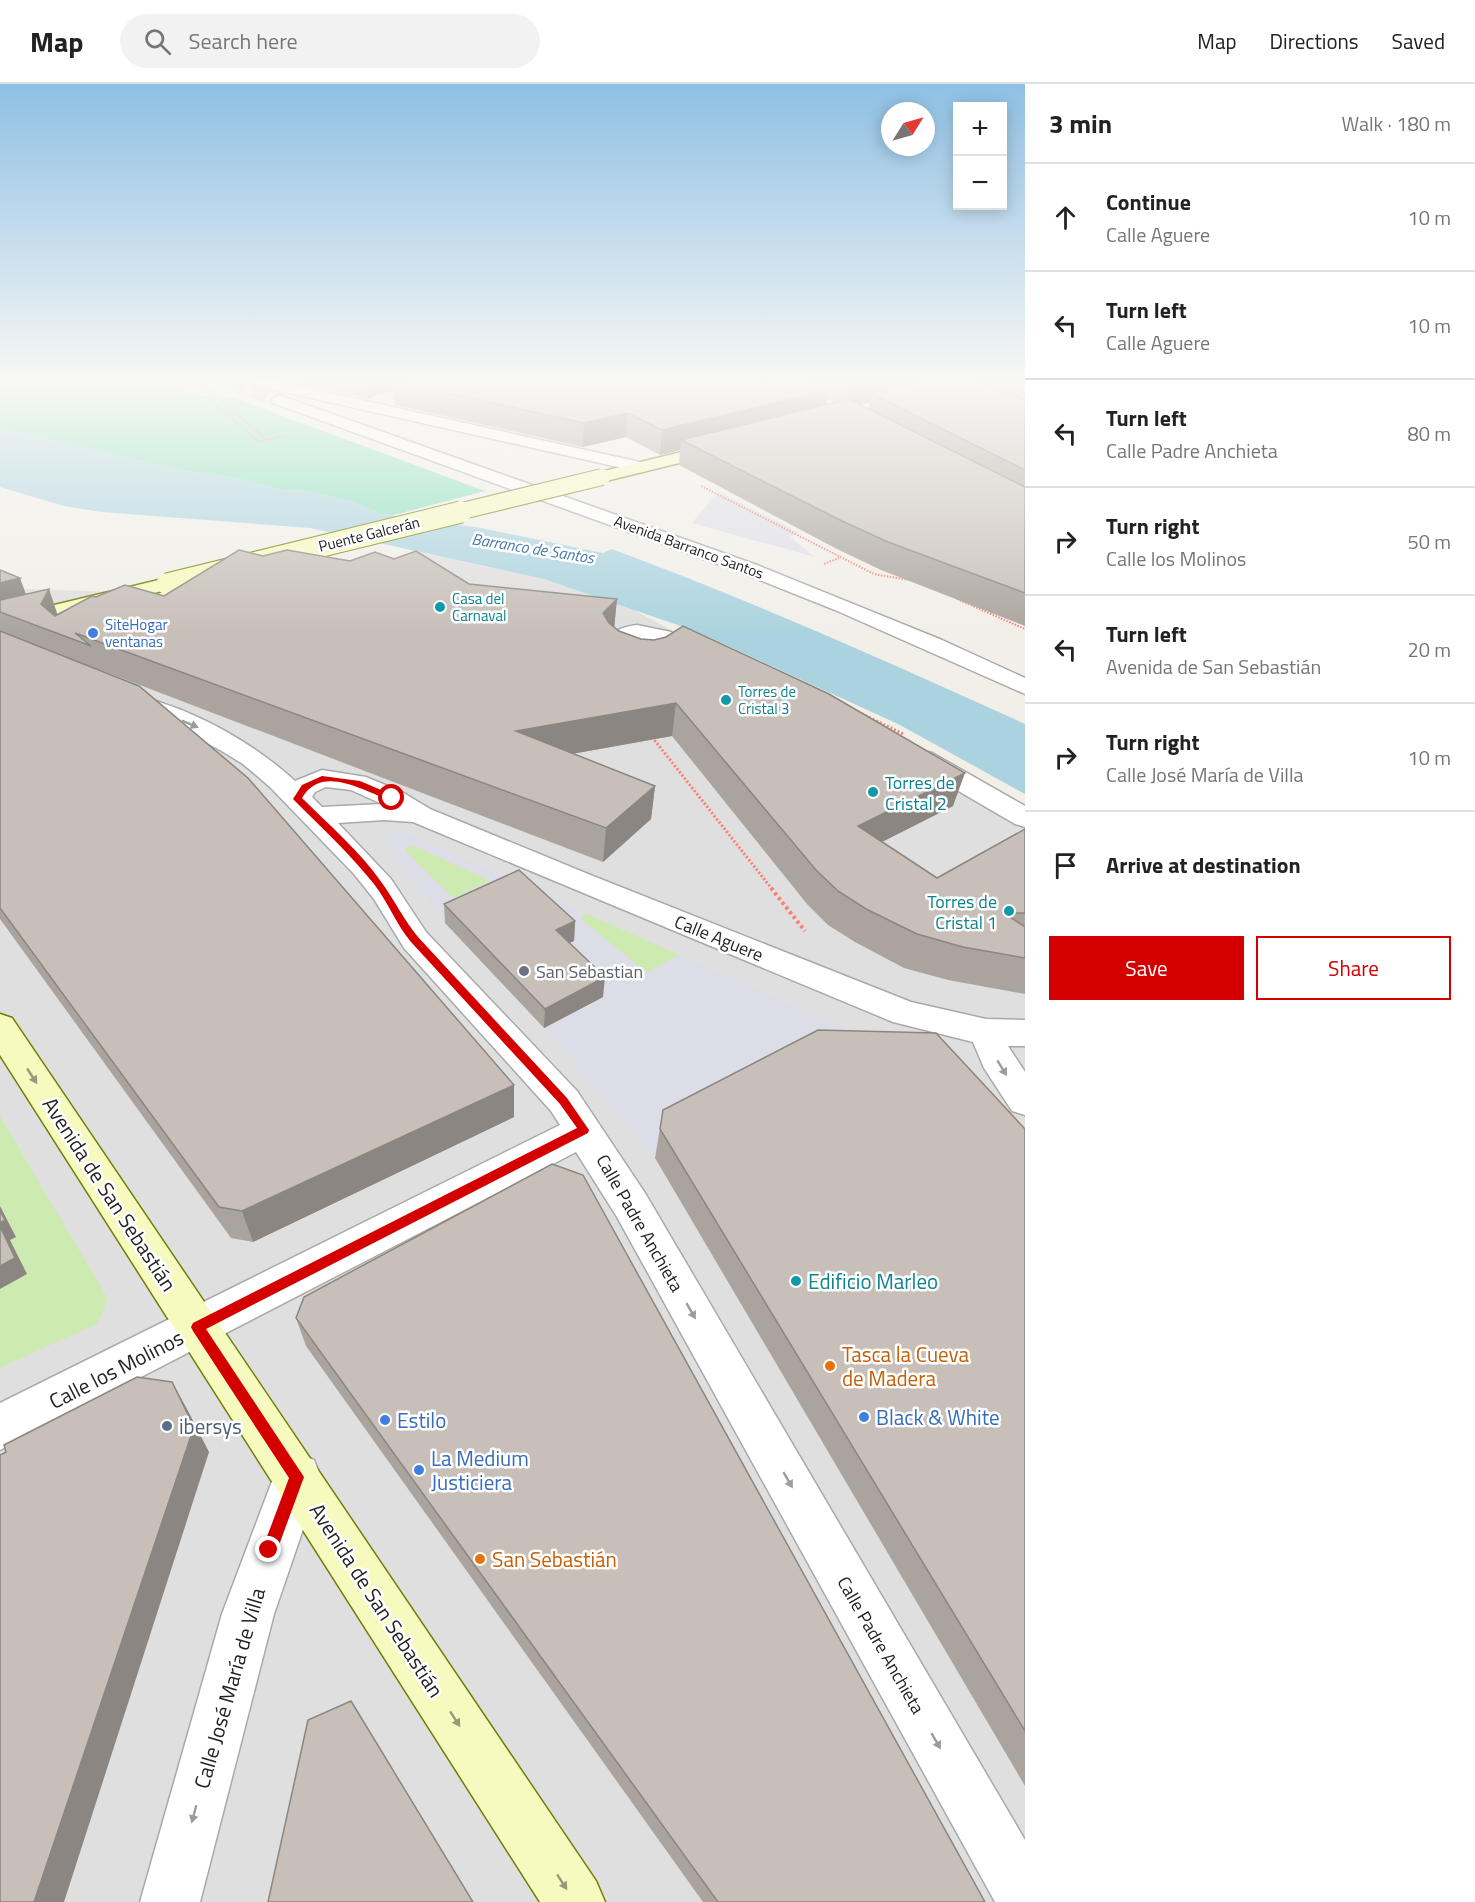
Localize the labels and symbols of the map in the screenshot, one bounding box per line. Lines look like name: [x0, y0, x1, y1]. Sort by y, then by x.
north arrow: [881, 102, 935, 156]
street label: Avenida Barranco Santos: [611, 509, 767, 585]
street label: Puente Galcerán: [316, 510, 422, 558]
water label: Barranco de Santos: [470, 526, 597, 570]
place label: Casa del Carnaval: [452, 587, 506, 627]
marker: Casa del Carnaval: [433, 600, 447, 614]
place label: SiteHogar ventanas: [105, 613, 168, 653]
marker: SiteHogar ventanas: [86, 626, 100, 640]
place label: Torres de Cristal 3: [738, 680, 796, 720]
marker: Torres de Cristal 3: [719, 693, 733, 707]
one-way arrow: [182, 719, 200, 729]
place label: Torres de Cristal 2: [885, 769, 955, 817]
route start: [378, 784, 404, 810]
marker: Torres de Cristal 2: [866, 785, 880, 799]
place label: Torres de Cristal 1: [927, 888, 997, 936]
marker: Torres de Cristal 1: [1002, 904, 1016, 918]
street label: Calle Aguere: [670, 908, 768, 968]
place label: San Sebastian: [536, 958, 643, 985]
marker: San Sebastian: [517, 964, 531, 978]
one-way arrow: [997, 1060, 1007, 1077]
one-way arrow: [26, 1068, 37, 1084]
street label: Avenida de San Sebastián: [35, 1091, 185, 1297]
street label: Calle Padre Anchieta: [590, 1149, 690, 1297]
place label: Edificio Marleo: [808, 1265, 938, 1297]
marker: Edificio Marleo: [789, 1274, 803, 1288]
one-way arrow: [686, 1302, 696, 1319]
street label: Calle los Molinos: [43, 1321, 189, 1417]
place label: Tasca la Cueva de Madera: [842, 1338, 969, 1394]
marker: Tasca la Cueva de Madera: [823, 1359, 837, 1373]
place label: Black & White: [876, 1401, 1000, 1433]
place label: Estilo: [397, 1404, 446, 1436]
place label: ibersys: [179, 1410, 242, 1442]
marker: Black & White: [857, 1410, 871, 1424]
marker: Estilo: [378, 1413, 392, 1427]
marker: ibersys: [160, 1419, 174, 1433]
place label: La Medium Justiciera: [431, 1442, 529, 1498]
marker: La Medium Justiciera: [412, 1463, 426, 1477]
one-way arrow: [782, 1472, 793, 1488]
street label: Avenida de San Sebastián: [302, 1497, 452, 1703]
route end: [255, 1536, 281, 1562]
place label: San Sebastián: [492, 1543, 617, 1575]
marker: San Sebastián: [473, 1552, 487, 1566]
street label: Calle Padre Anchieta: [831, 1571, 931, 1719]
street label: Calle José María de Villa: [185, 1583, 273, 1792]
one-way arrow: [450, 1711, 461, 1727]
one-way arrow: [931, 1733, 941, 1750]
one-way arrow: [189, 1805, 198, 1823]
one-way arrow: [557, 1874, 568, 1891]

